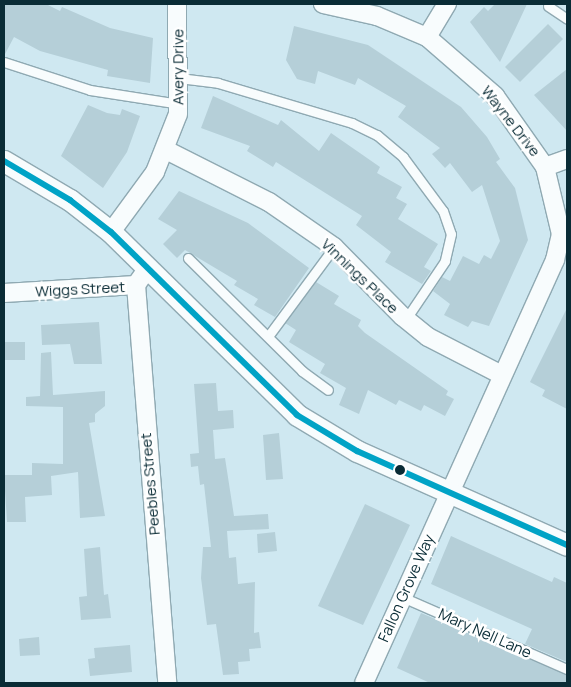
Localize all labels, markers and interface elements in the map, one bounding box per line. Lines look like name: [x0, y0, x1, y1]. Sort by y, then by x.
street label: Avery Drive: [169, 29, 187, 105]
street label: Wayne Drive: [478, 82, 544, 160]
street label: Vinnings Place: [318, 235, 402, 317]
street label: Wiggs Street: [35, 278, 125, 300]
street label: Peebles Street: [137, 432, 163, 536]
unlabelled marker: [395, 465, 405, 475]
street label: Fallon Grove Way: [374, 531, 438, 645]
street label: Mary Nell Lane: [436, 604, 534, 662]

